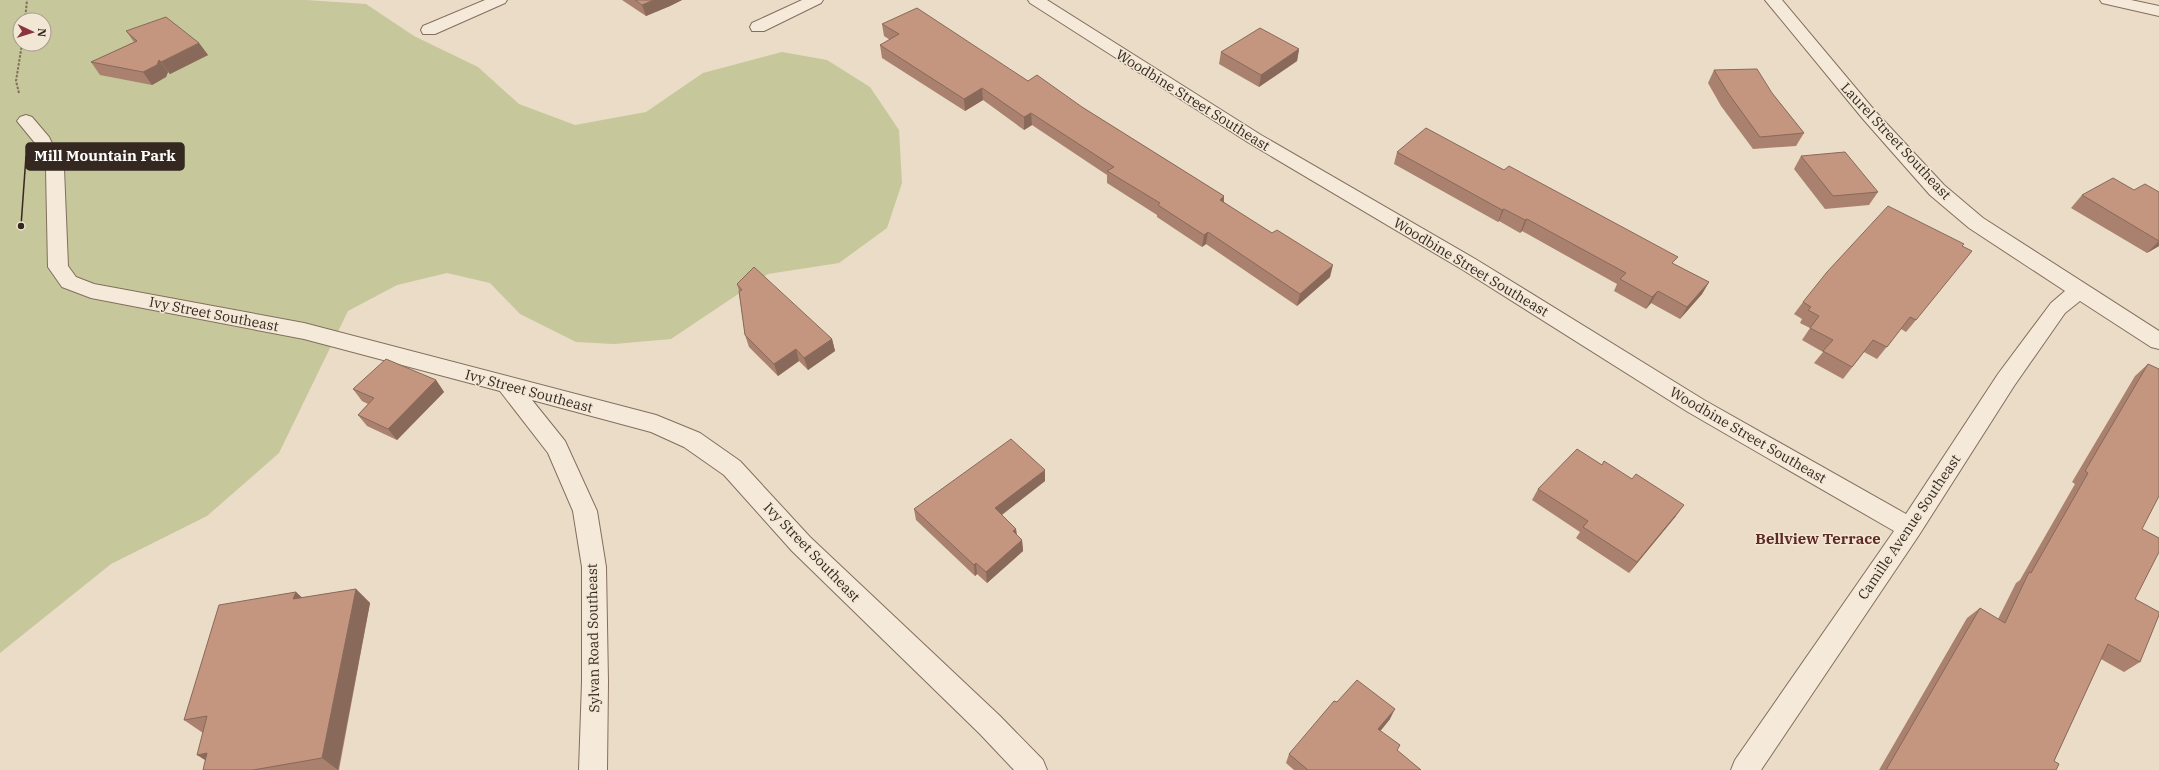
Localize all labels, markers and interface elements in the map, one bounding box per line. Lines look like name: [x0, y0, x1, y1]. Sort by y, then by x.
north arrow: [12, 12, 52, 52]
text: N: [35, 28, 49, 38]
street label: Woodbine Street Southeast: [1113, 45, 1273, 155]
street label: Laurel Street Southeast: [1837, 79, 1955, 203]
callout: Mill Mountain Park: [26, 143, 184, 170]
text: Mill Mountain Park: [34, 146, 176, 165]
street label: Woodbine Street Southeast: [1390, 213, 1552, 321]
street label: Ivy Street Southeast: [148, 293, 280, 335]
street label: Ivy Street Southeast: [463, 365, 595, 417]
street label: Woodbine Street Southeast: [1666, 383, 1830, 487]
street label: Camille Avenue Southeast: [1854, 451, 1964, 603]
street label: Ivy Street Southeast: [760, 498, 864, 606]
district label: Bellview Terrace: [1755, 529, 1881, 548]
street label: Sylvan Road Southeast: [583, 563, 603, 713]

